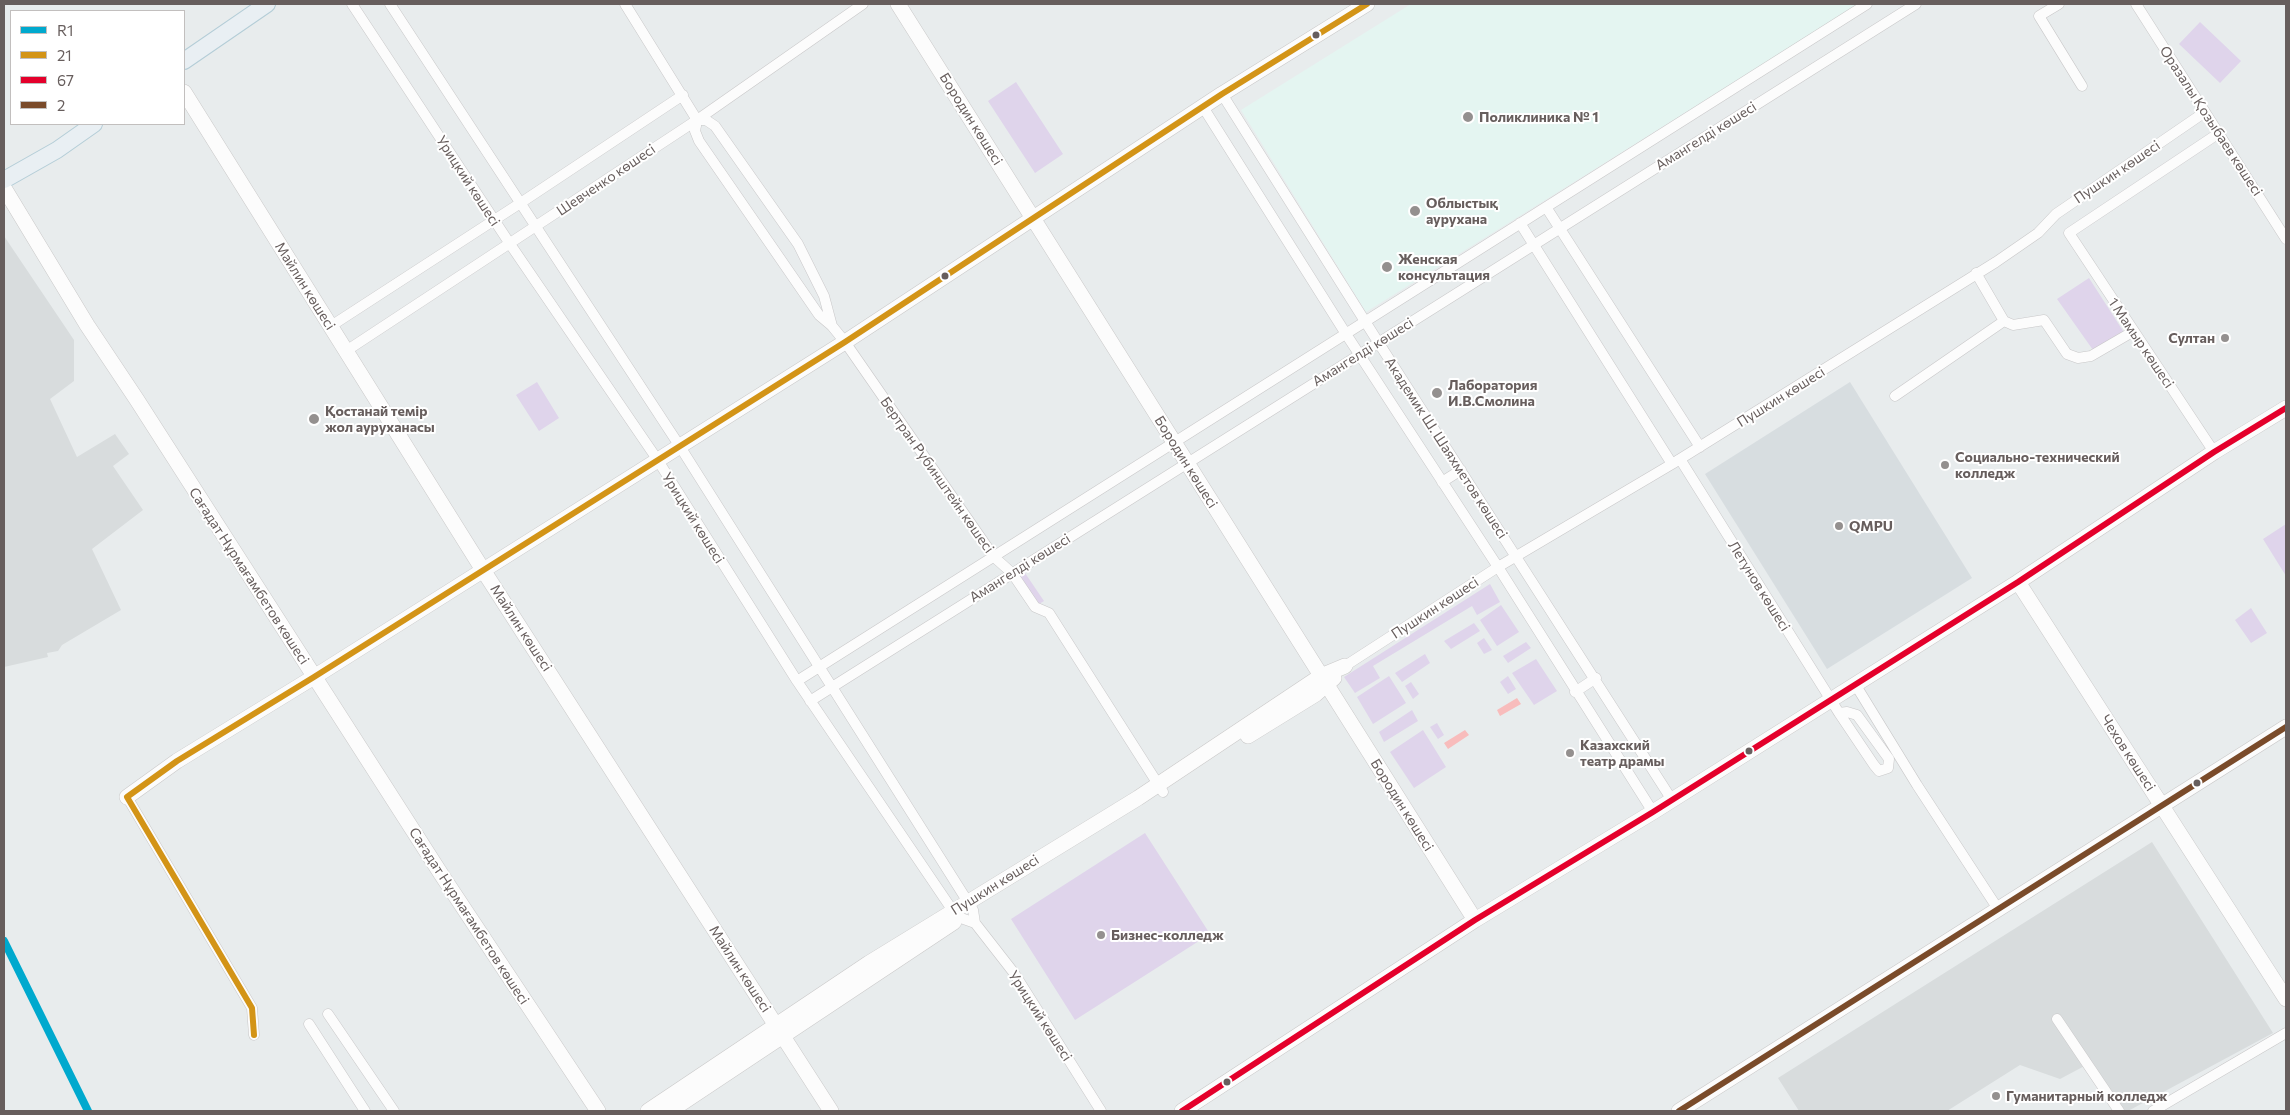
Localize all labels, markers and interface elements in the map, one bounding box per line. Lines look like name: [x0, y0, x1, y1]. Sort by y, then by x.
legend: [10, 10, 185, 125]
text: R1: [57, 21, 73, 39]
unlabelled marker: [1311, 30, 1321, 40]
street label: Оразалы Қозыбаев көшесі: [2156, 43, 2266, 199]
text: 21: [57, 46, 72, 64]
street label: Бородин көшесі: [936, 70, 1006, 168]
text: 67: [57, 71, 74, 89]
text: 2: [57, 96, 65, 114]
street label: Амангелді көшесі: [1652, 98, 1760, 174]
place label: Поликлиника № 1: [1479, 109, 1599, 125]
marker: Поликлиника № 1: [1461, 110, 1475, 124]
street label: Урицкий көшесі: [433, 133, 503, 229]
street label: Пушкин көшесі: [2071, 137, 2163, 207]
street label: Шевченко көшесі: [553, 141, 659, 219]
place label: Облыстық аурухана: [1426, 195, 1498, 228]
marker: Облыстық аурухана: [1408, 204, 1422, 218]
street label: Майлин көшесі: [271, 239, 339, 333]
place label: Женская консультация: [1398, 251, 1490, 284]
marker: Женская консультация: [1380, 260, 1394, 274]
unlabelled marker: [940, 271, 950, 281]
street label: 1 Мамыр көшесі: [2105, 295, 2177, 391]
street label: Амангелді көшесі: [1309, 314, 1417, 390]
place label: Султан: [2168, 330, 2215, 346]
marker: Султан: [2219, 332, 2231, 344]
street label: Академик Ш. Шаяхметов көшесі: [1381, 354, 1511, 542]
street label: Пушкин көшесі: [1734, 363, 1828, 431]
place label: Лаборатория И.В.Смолина: [1448, 377, 1537, 410]
marker: Лаборатория И.В.Смолина: [1430, 386, 1444, 400]
street label: Бертран Рубинштейн көшесі: [877, 394, 997, 556]
place label: Қостанай темір жол ауруханасы: [325, 403, 435, 436]
marker: Қостанай темір жол ауруханасы: [307, 412, 321, 426]
street label: Бородин көшесі: [1151, 413, 1221, 511]
place label: Социально-технический колледж: [1955, 449, 2120, 482]
marker: Социально-технический колледж: [1939, 459, 1951, 471]
street label: Урицкий көшесі: [658, 469, 728, 567]
street label: Сағадат Нұрмағамбетов көшесі: [185, 484, 313, 668]
place label: QMPU: [1849, 518, 1893, 534]
marker: QMPU: [1833, 520, 1845, 532]
street label: Амангелді көшесі: [966, 530, 1074, 606]
street label: Летунов көшесі: [1725, 538, 1793, 634]
street label: Пушкин көшесі: [1388, 574, 1482, 642]
street label: Майлин көшесі: [487, 581, 555, 675]
street label: Чехов көшесі: [2097, 712, 2159, 794]
place label: Казахский театр драмы: [1580, 737, 1664, 770]
unlabelled marker: [1744, 746, 1754, 756]
marker: Казахский театр драмы: [1564, 747, 1576, 759]
street label: Бородин көшесі: [1367, 756, 1437, 854]
unlabelled marker: [2192, 778, 2202, 788]
street label: Сағадат Нұрмағамбетов көшесі: [405, 824, 533, 1008]
street label: Пушкин көшесі: [948, 851, 1042, 919]
street label: Майлин көшесі: [706, 922, 774, 1016]
place label: Бизнес-колледж: [1111, 927, 1224, 943]
marker: Бизнес-колледж: [1095, 929, 1107, 941]
street label: Урицкий көшесі: [1005, 968, 1075, 1064]
unlabelled marker: [1222, 1077, 1232, 1087]
place label: Гуманитарный колледж: [2006, 1088, 2167, 1104]
marker: Гуманитарный колледж: [1990, 1090, 2002, 1102]

